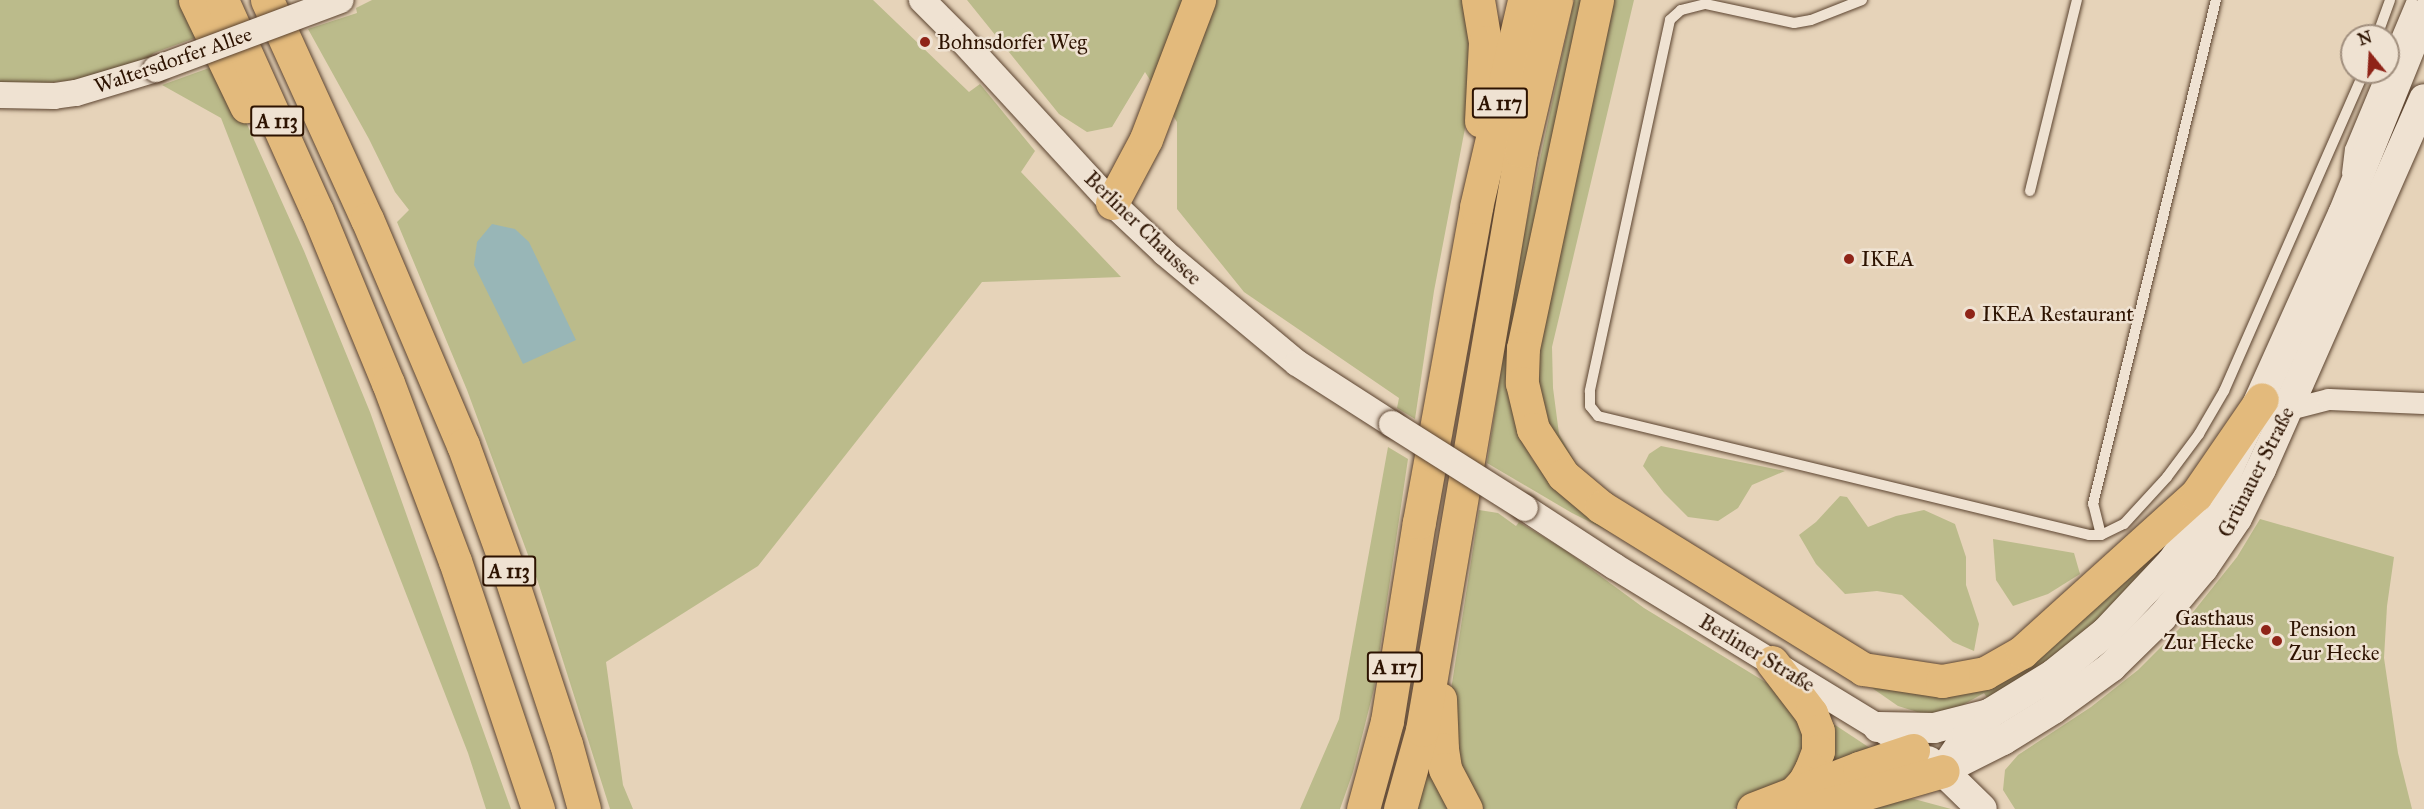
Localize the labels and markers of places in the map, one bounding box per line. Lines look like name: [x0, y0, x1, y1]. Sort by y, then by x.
place label: Bohnsdorfer Weg: [937, 29, 1087, 55]
marker: Bohnsdorfer Weg: [918, 35, 932, 49]
place label: IKEA: [1861, 246, 1914, 272]
marker: IKEA: [1842, 252, 1856, 266]
place label: IKEA Restaurant: [1982, 301, 2134, 327]
marker: IKEA Restaurant: [1963, 307, 1977, 321]
place label: Gasthaus Zur Hecke: [2163, 605, 2254, 655]
place label: Pension Zur Hecke: [2289, 616, 2380, 666]
marker: Gasthaus Zur Hecke: [2259, 623, 2273, 637]
marker: Pension Zur Hecke: [2270, 634, 2284, 648]

